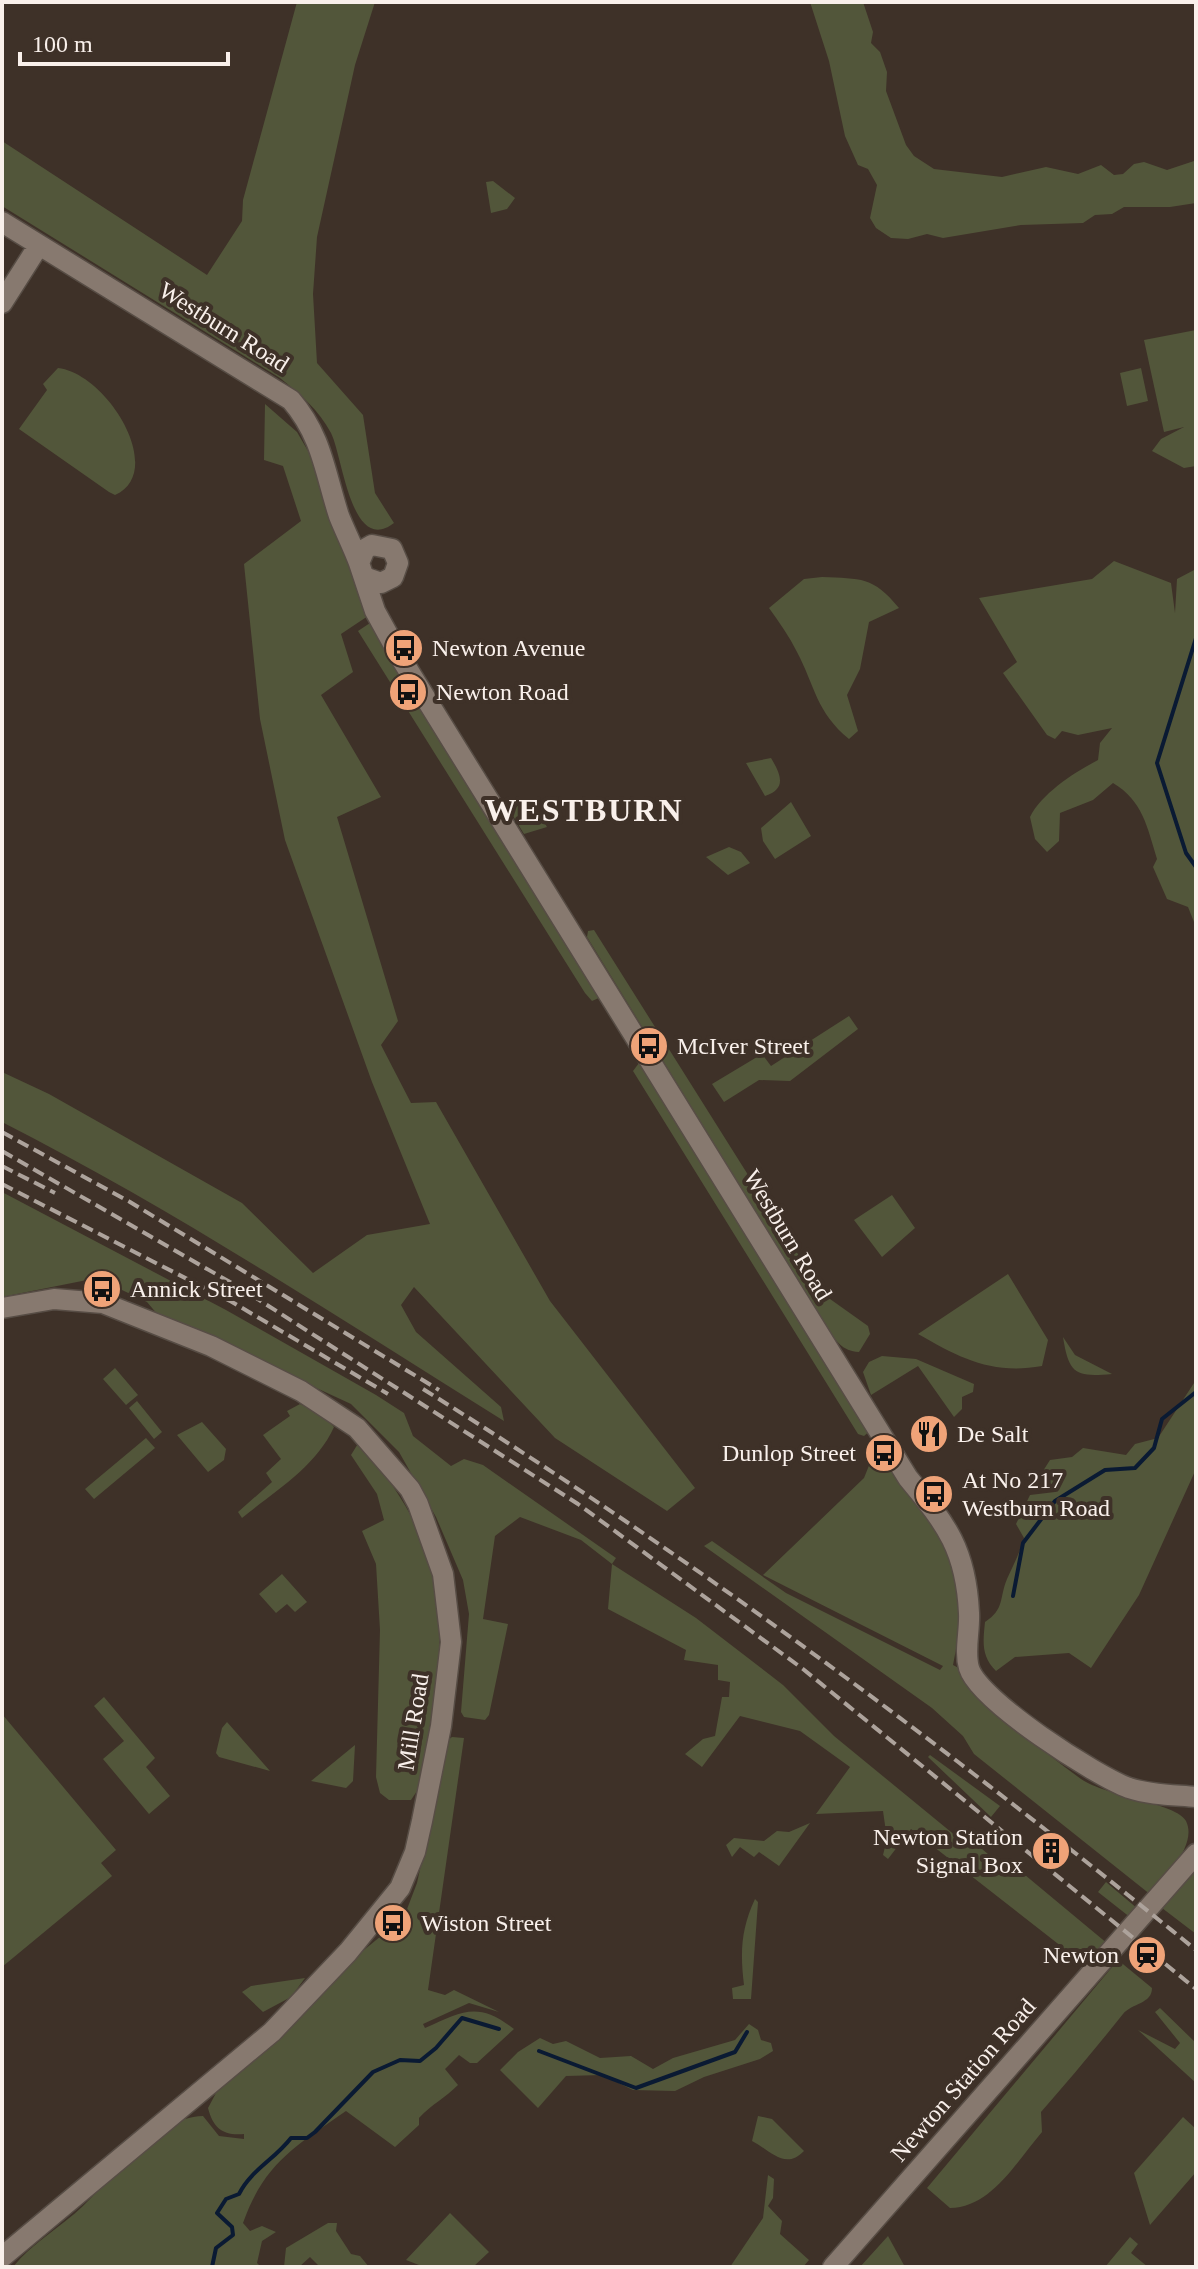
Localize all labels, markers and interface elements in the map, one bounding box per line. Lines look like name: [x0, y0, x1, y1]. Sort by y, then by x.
scale bar: [20, 16, 228, 66]
text: 100 m: [32, 31, 93, 57]
street label: Westburn Road: [154, 277, 294, 377]
bus stop icon: Newton Avenue: [383, 627, 425, 669]
place label: Newton Avenue: [432, 635, 586, 661]
bus stop icon: Newton Road: [387, 671, 429, 713]
place label: Newton Road: [436, 679, 569, 705]
district label: WESTBURN: [484, 792, 684, 828]
bus stop icon: McIver Street: [628, 1025, 670, 1067]
place label: McIver Street: [677, 1033, 810, 1059]
street label: Westburn Road: [739, 1165, 837, 1305]
bus stop icon: Annick Street: [81, 1268, 123, 1310]
place label: Annick Street: [130, 1276, 263, 1302]
restaurant icon: De Salt: [908, 1413, 950, 1455]
place label: De Salt: [957, 1421, 1029, 1447]
bus stop icon: Dunlop Street: [863, 1432, 905, 1474]
place label: Dunlop Street: [722, 1440, 856, 1466]
place label: At No 217 Westburn Road: [962, 1467, 1110, 1521]
bus stop icon: At No 217 Westburn Road: [913, 1473, 955, 1515]
street label: Mill Road: [392, 1672, 434, 1772]
place label: Newton Station Signal Box: [873, 1824, 1023, 1878]
building icon: Newton Station Signal Box: [1030, 1830, 1072, 1872]
bus stop icon: Wiston Street: [372, 1902, 414, 1944]
place label: Wiston Street: [421, 1910, 552, 1936]
station icon: Newton: [1126, 1934, 1168, 1976]
place label: Newton: [1043, 1942, 1119, 1968]
street label: Newton Station Road: [885, 1993, 1041, 2167]

